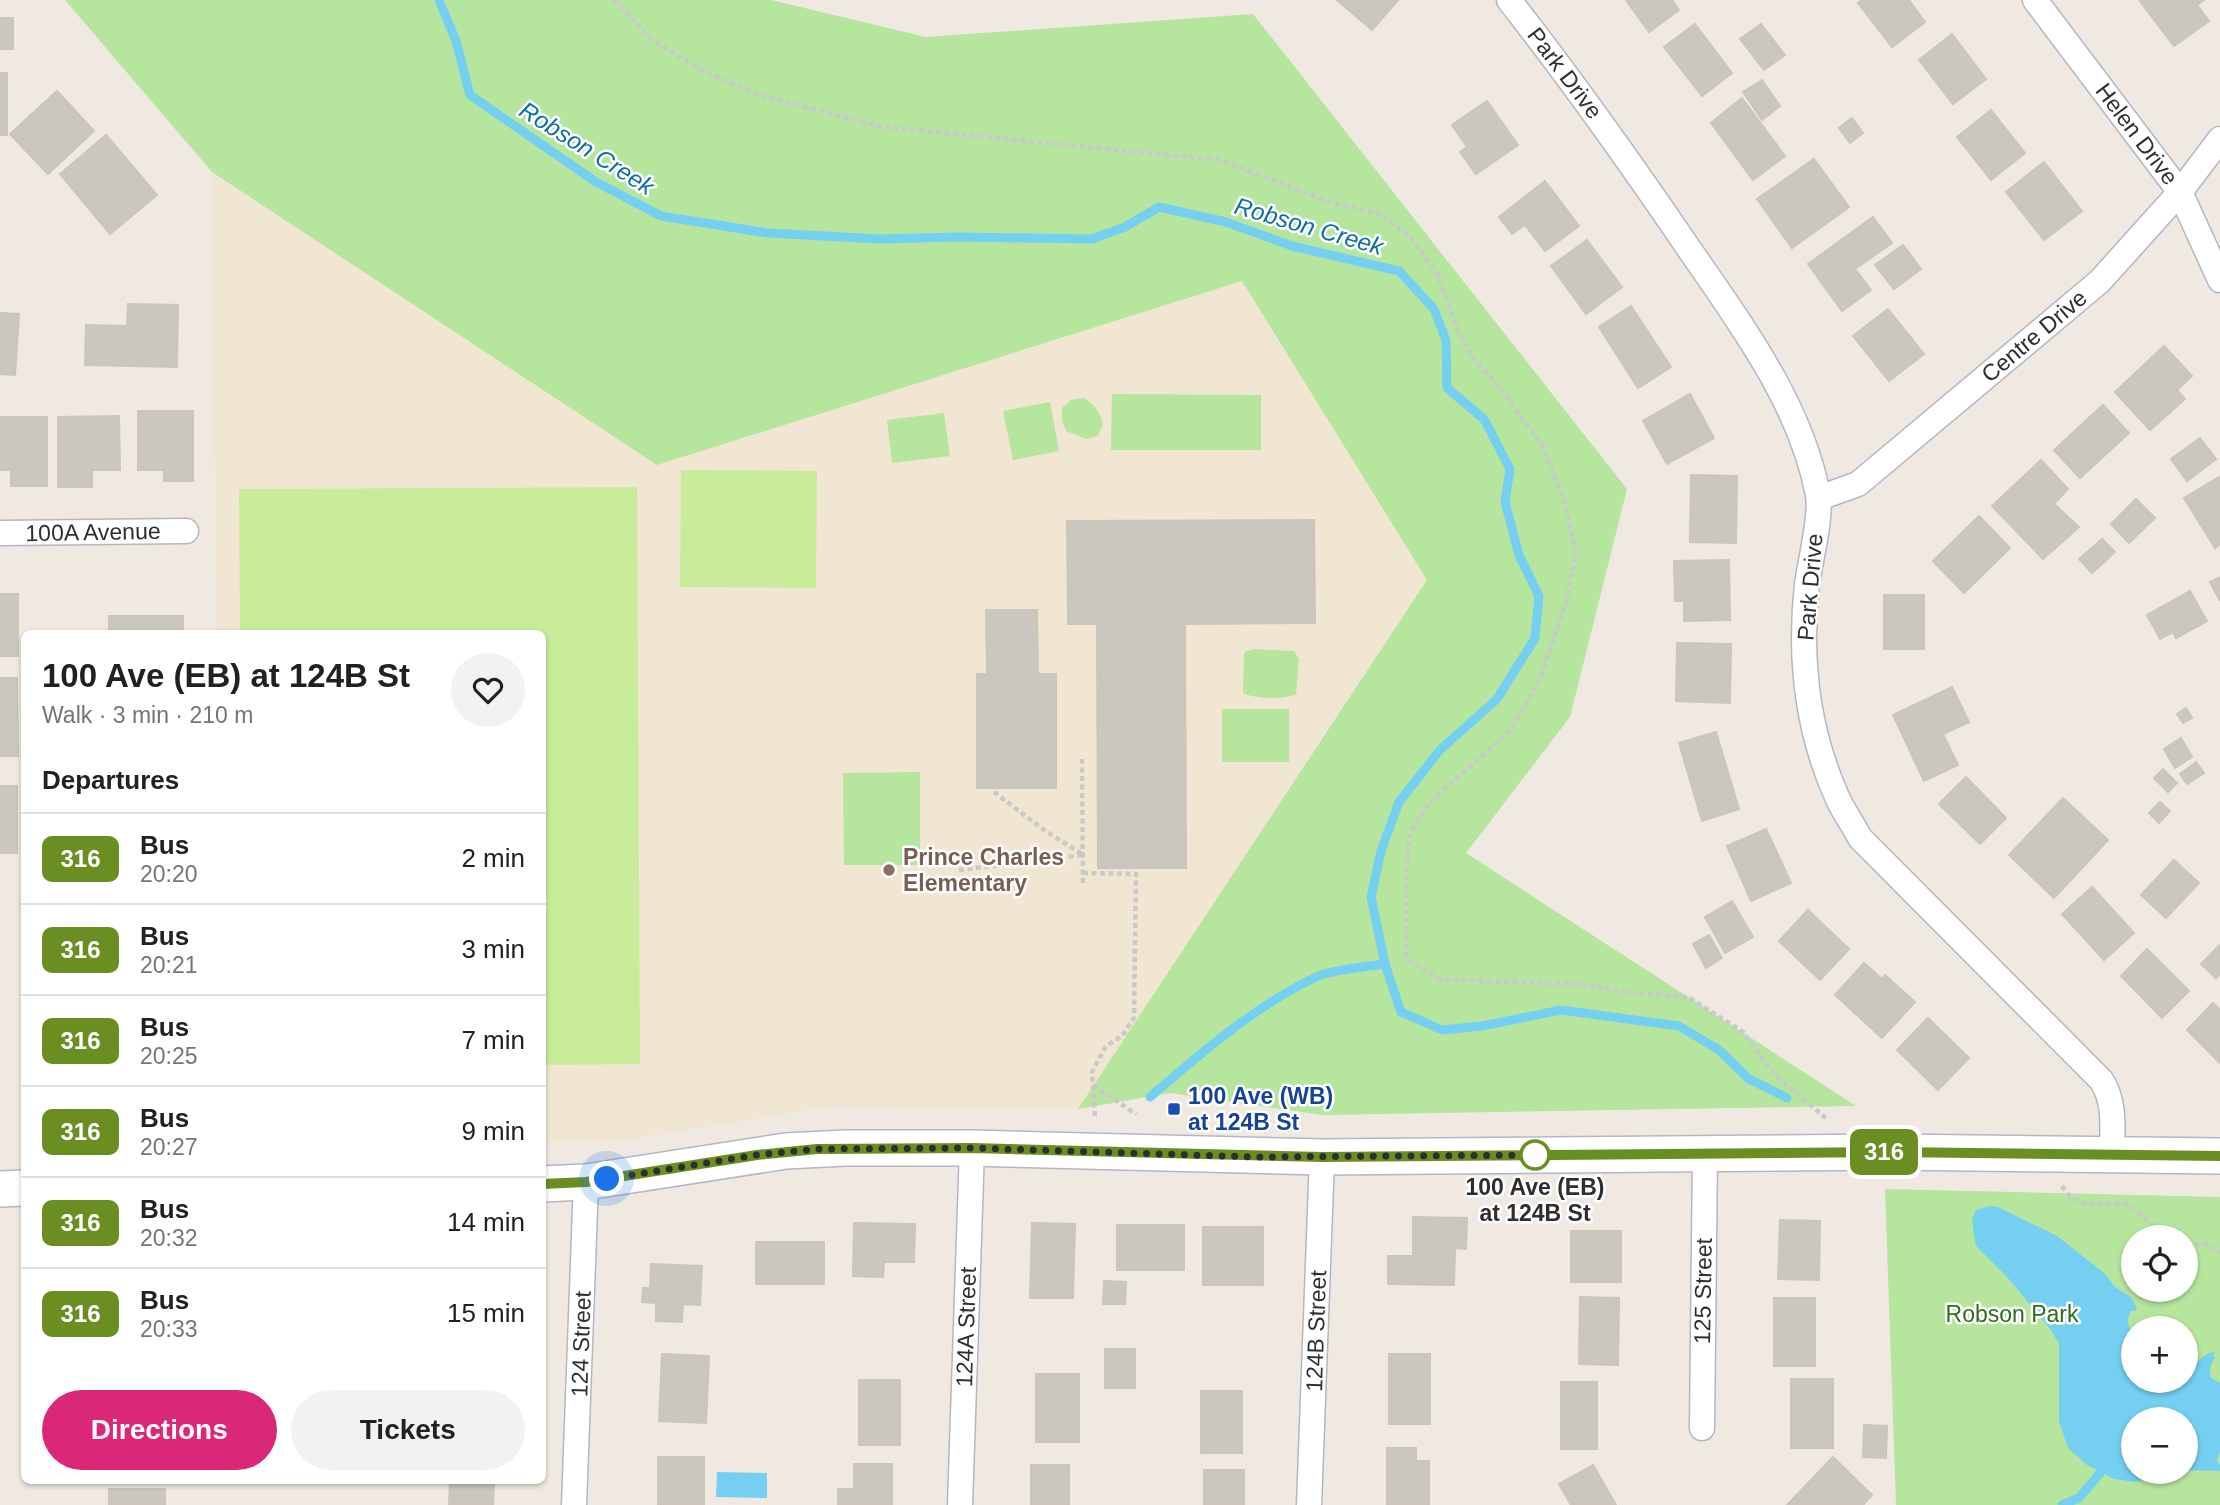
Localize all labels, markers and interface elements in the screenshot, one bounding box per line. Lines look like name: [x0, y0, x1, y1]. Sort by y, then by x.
street label: Park Drive: [1522, 22, 1608, 124]
street label: Helen Drive: [2090, 78, 2184, 190]
water label: Robson Creek: [515, 96, 661, 201]
water label: Robson Creek: [1232, 192, 1388, 261]
street label: Centre Drive: [1976, 285, 2092, 387]
street label: 100A Avenue: [25, 518, 161, 546]
street label: Park Drive: [1792, 532, 1828, 642]
button: heart: [451, 653, 525, 727]
text: 100 Ave (EB) at 124B St: [42, 657, 410, 694]
text: Walk · 3 min · 210 m: [42, 702, 253, 728]
text: Departures: [42, 765, 179, 795]
text: Bus: [140, 830, 189, 860]
text: 2 min: [461, 843, 525, 873]
place label: Prince Charles Elementary: [903, 844, 1064, 896]
text: 316: [60, 845, 101, 872]
text: 20:20: [140, 861, 198, 887]
marker: Prince Charles Elementary: [881, 862, 897, 878]
text: Bus: [140, 921, 189, 951]
text: 3 min: [461, 934, 525, 964]
text: 316: [60, 936, 101, 963]
text: 20:21: [140, 952, 198, 978]
text: Bus: [140, 1012, 189, 1042]
text: 7 min: [461, 1025, 525, 1055]
text: 316: [60, 1027, 101, 1054]
text: 20:25: [140, 1043, 198, 1069]
place label: 100 Ave (WB) at 124B St: [1188, 1083, 1333, 1135]
marker: 100 Ave (WB) at 124B St: [1166, 1101, 1182, 1117]
text: Bus: [140, 1103, 189, 1133]
text: 9 min: [461, 1116, 525, 1146]
text: 316: [60, 1118, 101, 1145]
line badge: 316: [1844, 1129, 1924, 1175]
text: 20:27: [140, 1134, 198, 1160]
text: 316: [1864, 1138, 1904, 1165]
marker: 100 Ave (EB) at 124B St: [1520, 1140, 1550, 1170]
your location: [589, 1161, 624, 1196]
place label: 100 Ave (EB) at 124B St: [1466, 1174, 1604, 1226]
text: Bus: [140, 1194, 189, 1224]
text: 14 min: [447, 1207, 525, 1237]
text: 316: [60, 1209, 101, 1236]
text: 20:32: [140, 1225, 198, 1251]
map controls: [2121, 1225, 2198, 1484]
button: locate: [2121, 1225, 2198, 1302]
street label: 125 Street: [1689, 1237, 1717, 1344]
street label: 124A Street: [951, 1266, 981, 1388]
street label: 124B Street: [1301, 1269, 1331, 1392]
text: Bus: [140, 1285, 189, 1315]
street label: 124 Street: [566, 1290, 596, 1397]
text: 15 min: [447, 1298, 525, 1328]
text: 316: [60, 1300, 101, 1327]
park label: Robson Park: [1946, 1301, 2079, 1327]
text: 20:33: [140, 1316, 198, 1342]
button: +: [2121, 1316, 2198, 1393]
button: Directions: [42, 1390, 277, 1470]
button: Tickets: [291, 1390, 525, 1470]
button: −: [2121, 1407, 2198, 1484]

